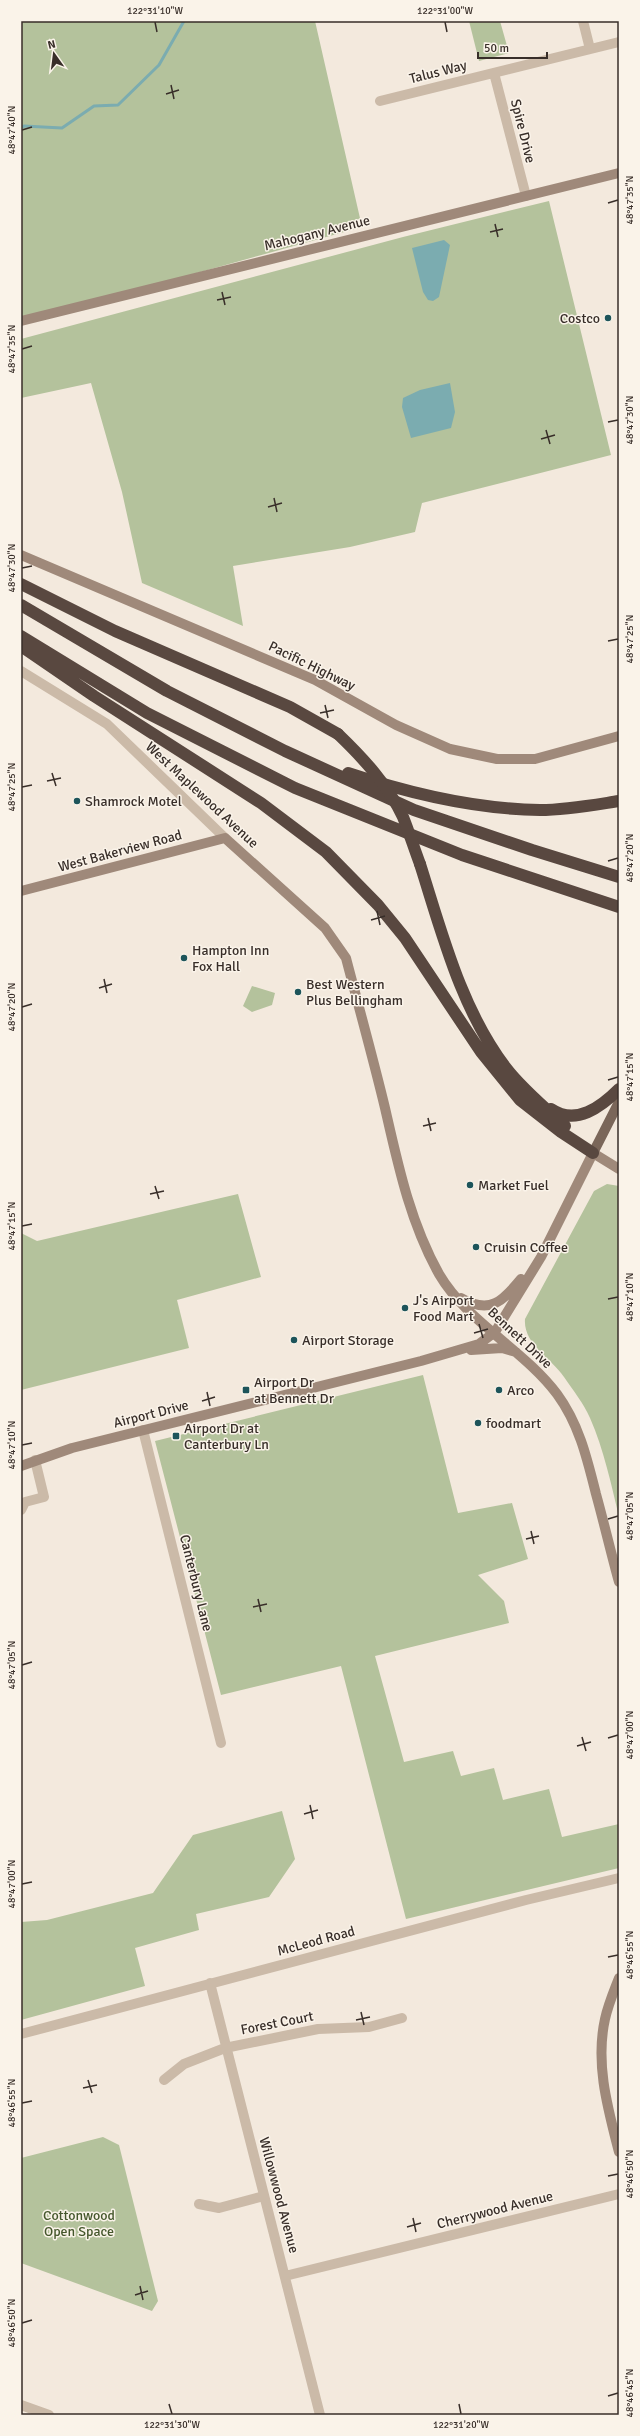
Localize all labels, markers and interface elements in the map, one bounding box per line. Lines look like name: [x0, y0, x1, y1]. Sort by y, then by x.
text: 122°31'10"W: [127, 5, 183, 17]
text: 122°31'00"W: [417, 5, 473, 17]
north arrow: [34, 34, 74, 74]
scale bar: [478, 34, 547, 60]
text: N: [46, 38, 57, 52]
text: 50 m: [484, 41, 509, 56]
street label: Talus Way: [407, 57, 469, 87]
street label: Spire Drive: [507, 97, 539, 165]
text: 48°47'40"N: [6, 106, 18, 154]
text: 48°47'35"N: [624, 176, 636, 224]
street label: Mahogany Avenue: [262, 212, 372, 254]
place label: Costco: [560, 310, 600, 327]
marker: Costco: [603, 313, 613, 323]
text: 48°47'35"N: [6, 325, 18, 373]
text: 48°47'30"N: [624, 396, 636, 444]
text: 48°47'30"N: [6, 544, 18, 592]
text: 48°47'25"N: [624, 615, 636, 663]
street label: Pacific Highway: [266, 638, 359, 695]
street label: West Maplewood Avenue: [142, 738, 262, 852]
text: 48°47'25"N: [6, 763, 18, 811]
place label: Shamrock Motel: [85, 793, 182, 810]
marker: Shamrock Motel: [72, 796, 82, 806]
street label: West Bakerview Road: [56, 826, 184, 876]
text: 48°47'20"N: [624, 834, 636, 882]
place label: Hampton Inn Fox Hall: [192, 942, 269, 975]
marker: Hampton Inn Fox Hall: [179, 953, 189, 963]
place label: Best Western Plus Bellingham: [306, 976, 403, 1009]
text: 48°47'20"N: [6, 983, 18, 1031]
marker: Best Western Plus Bellingham: [293, 987, 303, 997]
text: 48°47'15"N: [624, 1053, 636, 1101]
place label: Market Fuel: [478, 1177, 549, 1194]
marker: Market Fuel: [465, 1180, 475, 1190]
text: 48°47'15"N: [6, 1202, 18, 1250]
place label: Cruisin Coffee: [484, 1239, 568, 1256]
marker: Cruisin Coffee: [471, 1242, 481, 1252]
text: 48°47'10"N: [624, 1273, 636, 1321]
place label: J's Airport Food Mart: [413, 1292, 474, 1325]
marker: J's Airport Food Mart: [400, 1303, 410, 1313]
street label: Bennett Drive: [484, 1304, 556, 1372]
place label: Airport Storage: [302, 1332, 394, 1349]
marker: Airport Storage: [289, 1335, 299, 1345]
place label: Airport Dr at Bennett Dr: [254, 1374, 335, 1407]
place label: Arco: [507, 1382, 534, 1399]
marker: Airport Dr at Bennett Dr: [241, 1385, 251, 1395]
marker: Arco: [494, 1385, 504, 1395]
street label: Airport Drive: [112, 1396, 190, 1432]
place label: foodmart: [486, 1415, 541, 1432]
marker: foodmart: [473, 1418, 483, 1428]
place label: Airport Dr at Canterbury Ln: [184, 1420, 269, 1453]
text: 48°47'10"N: [6, 1421, 18, 1469]
marker: Airport Dr at Canterbury Ln: [171, 1431, 181, 1441]
text: 48°47'05"N: [624, 1492, 636, 1540]
street label: Canterbury Lane: [176, 1533, 216, 1633]
text: 48°47'05"N: [6, 1641, 18, 1689]
text: 48°47'00"N: [624, 1711, 636, 1759]
text: 48°47'00"N: [6, 1860, 18, 1908]
street label: McLeod Road: [275, 1922, 357, 1960]
text: 48°46'55"N: [624, 1931, 636, 1979]
street label: Forest Court: [239, 2008, 315, 2038]
text: 48°46'55"N: [6, 2079, 18, 2127]
street label: Willowwood Avenue: [255, 2135, 303, 2255]
text: 48°46'50"N: [624, 2150, 636, 2198]
street label: Cherrywood Avenue: [435, 2187, 555, 2233]
park label: Cottonwood Open Space: [43, 2207, 115, 2240]
text: 48°46'50"N: [6, 2299, 18, 2347]
text: 48°46'45"N: [624, 2369, 636, 2417]
text: 122°31'30"W: [144, 2419, 200, 2431]
text: 122°31'20"W: [433, 2419, 489, 2431]

